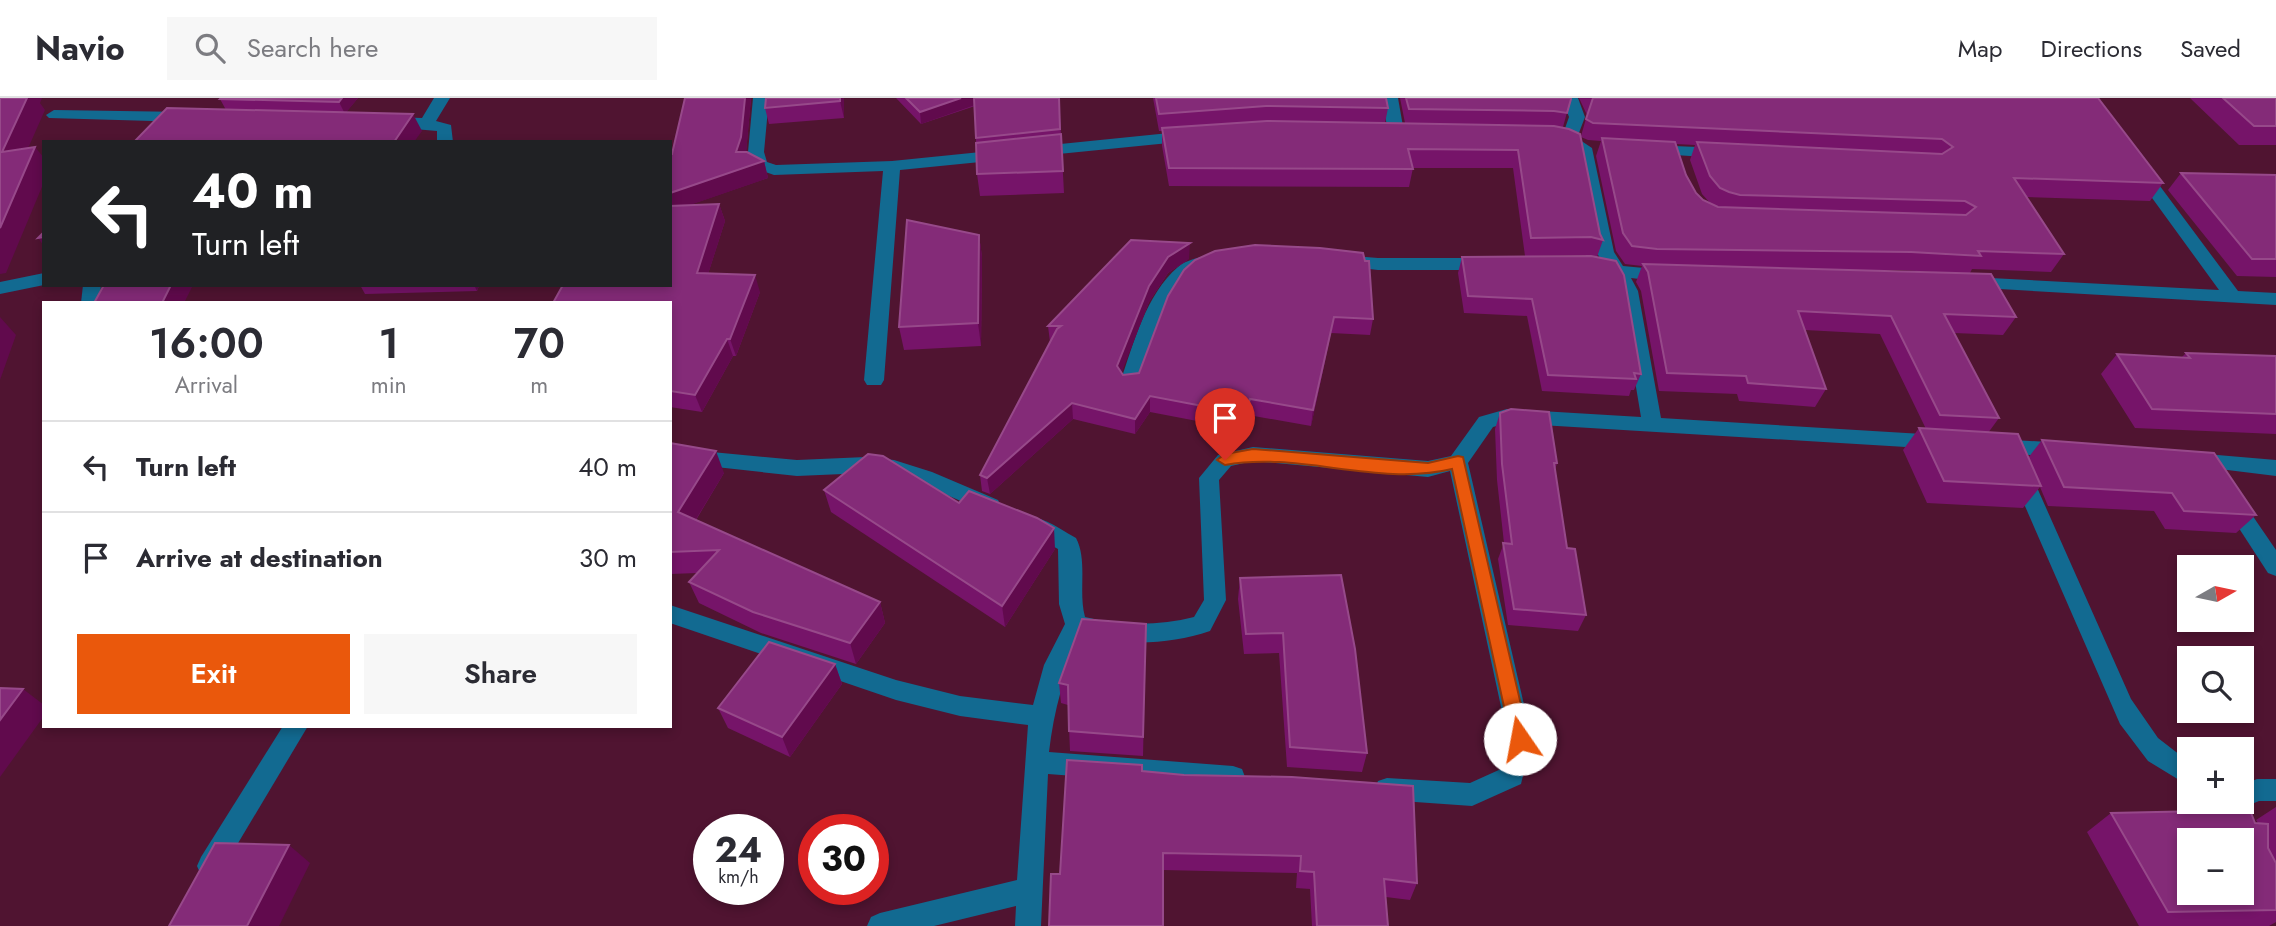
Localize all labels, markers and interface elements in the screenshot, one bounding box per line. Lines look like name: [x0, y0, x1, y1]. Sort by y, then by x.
search box: [167, 17, 657, 80]
text: Navio: [35, 25, 125, 72]
icon: search: [191, 29, 229, 67]
text: Search here: [247, 29, 378, 67]
text: Map: [1958, 31, 2003, 66]
text: Directions: [2041, 31, 2142, 66]
text: Saved: [2180, 31, 2241, 66]
text: 40 m: [192, 156, 314, 226]
icon: left: [77, 168, 168, 259]
text: Turn left: [192, 221, 299, 267]
text: 16:00: [149, 313, 264, 374]
text: 1: [378, 313, 399, 374]
text: 70: [514, 313, 565, 374]
text: Arrival: [175, 368, 238, 402]
text: min: [371, 368, 407, 402]
text: m: [530, 368, 548, 402]
pin: [1195, 388, 1255, 460]
icon: arrive: [1206, 399, 1244, 437]
icon: left: [77, 448, 115, 486]
text: Turn left: [136, 448, 236, 486]
text: 40 m: [578, 448, 637, 486]
icon: arrive: [77, 539, 115, 577]
text: Arrive at destination: [136, 539, 383, 577]
text: 30 m: [579, 539, 637, 577]
north arrow: [2177, 555, 2254, 632]
map controls: [2177, 555, 2254, 905]
button: Exit: [77, 634, 350, 714]
button: Share: [364, 634, 637, 714]
button: search: [2177, 646, 2254, 723]
position arrow: [1483, 702, 1557, 776]
button: +: [2177, 737, 2254, 814]
speed limit sign: 30: [798, 814, 889, 905]
text: 24: [715, 825, 762, 875]
button: −: [2177, 828, 2254, 905]
text: km/h: [718, 864, 759, 890]

